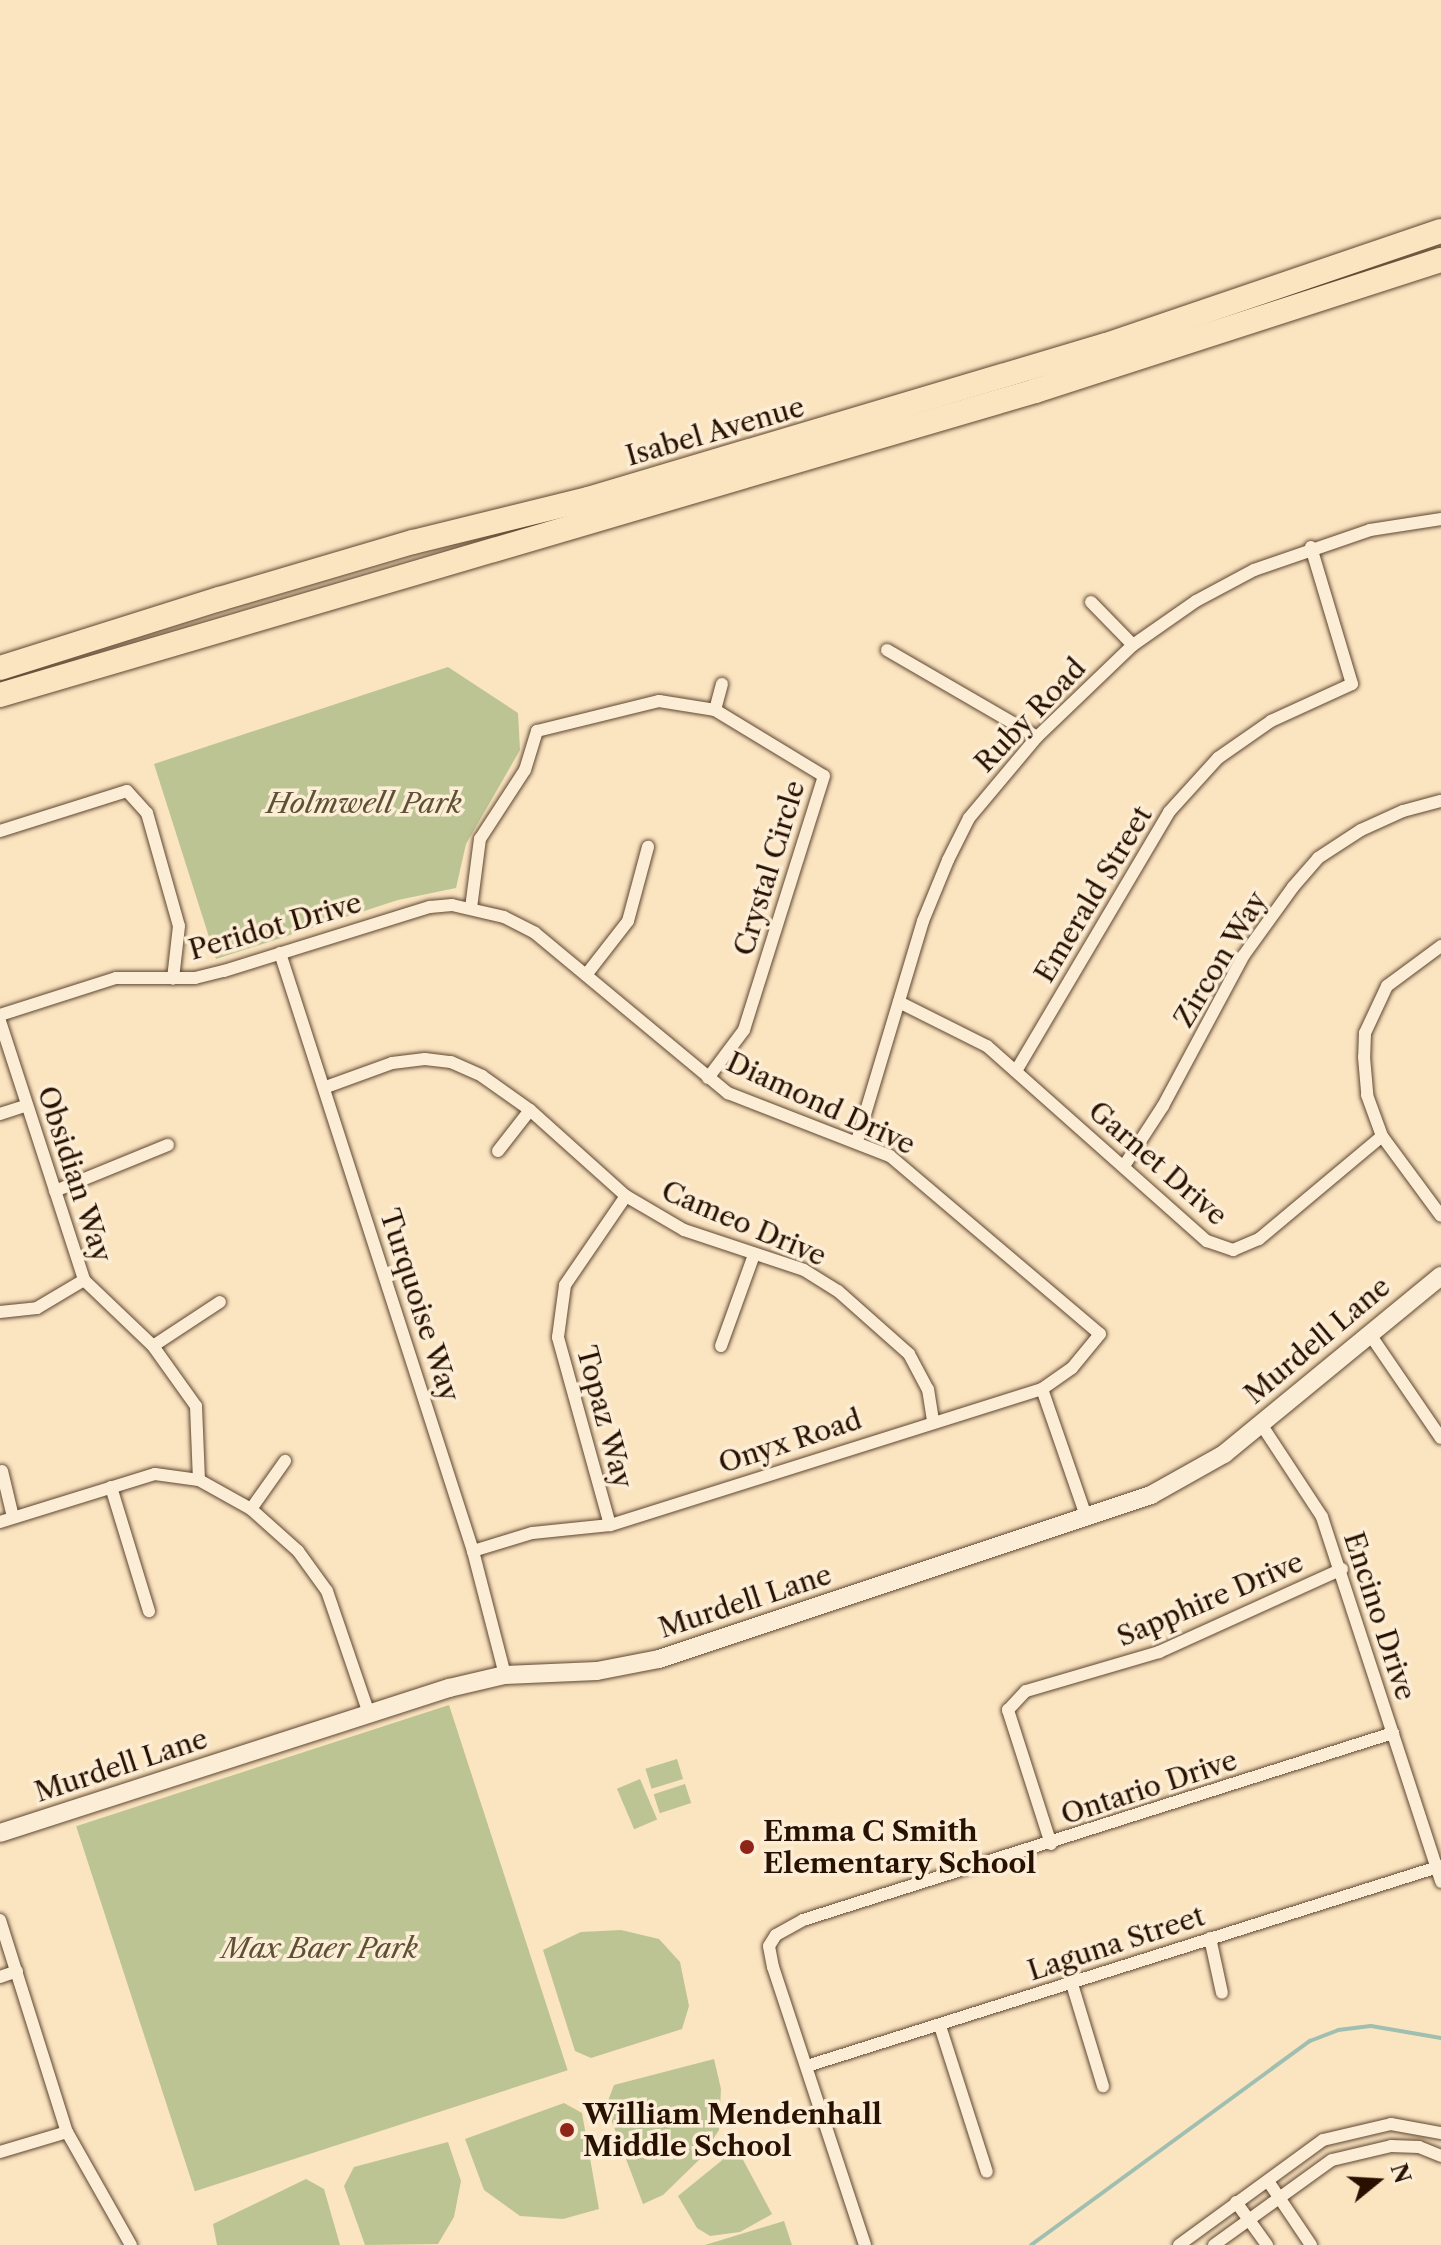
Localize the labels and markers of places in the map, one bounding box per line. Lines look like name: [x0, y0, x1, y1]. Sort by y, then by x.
place label: Emma C Smith Elementary School: [763, 1814, 1037, 1880]
marker: Emma C Smith Elementary School: [738, 1838, 756, 1856]
place label: William Mendenhall Middle School: [583, 2097, 882, 2163]
marker: William Mendenhall Middle School: [558, 2121, 576, 2139]

